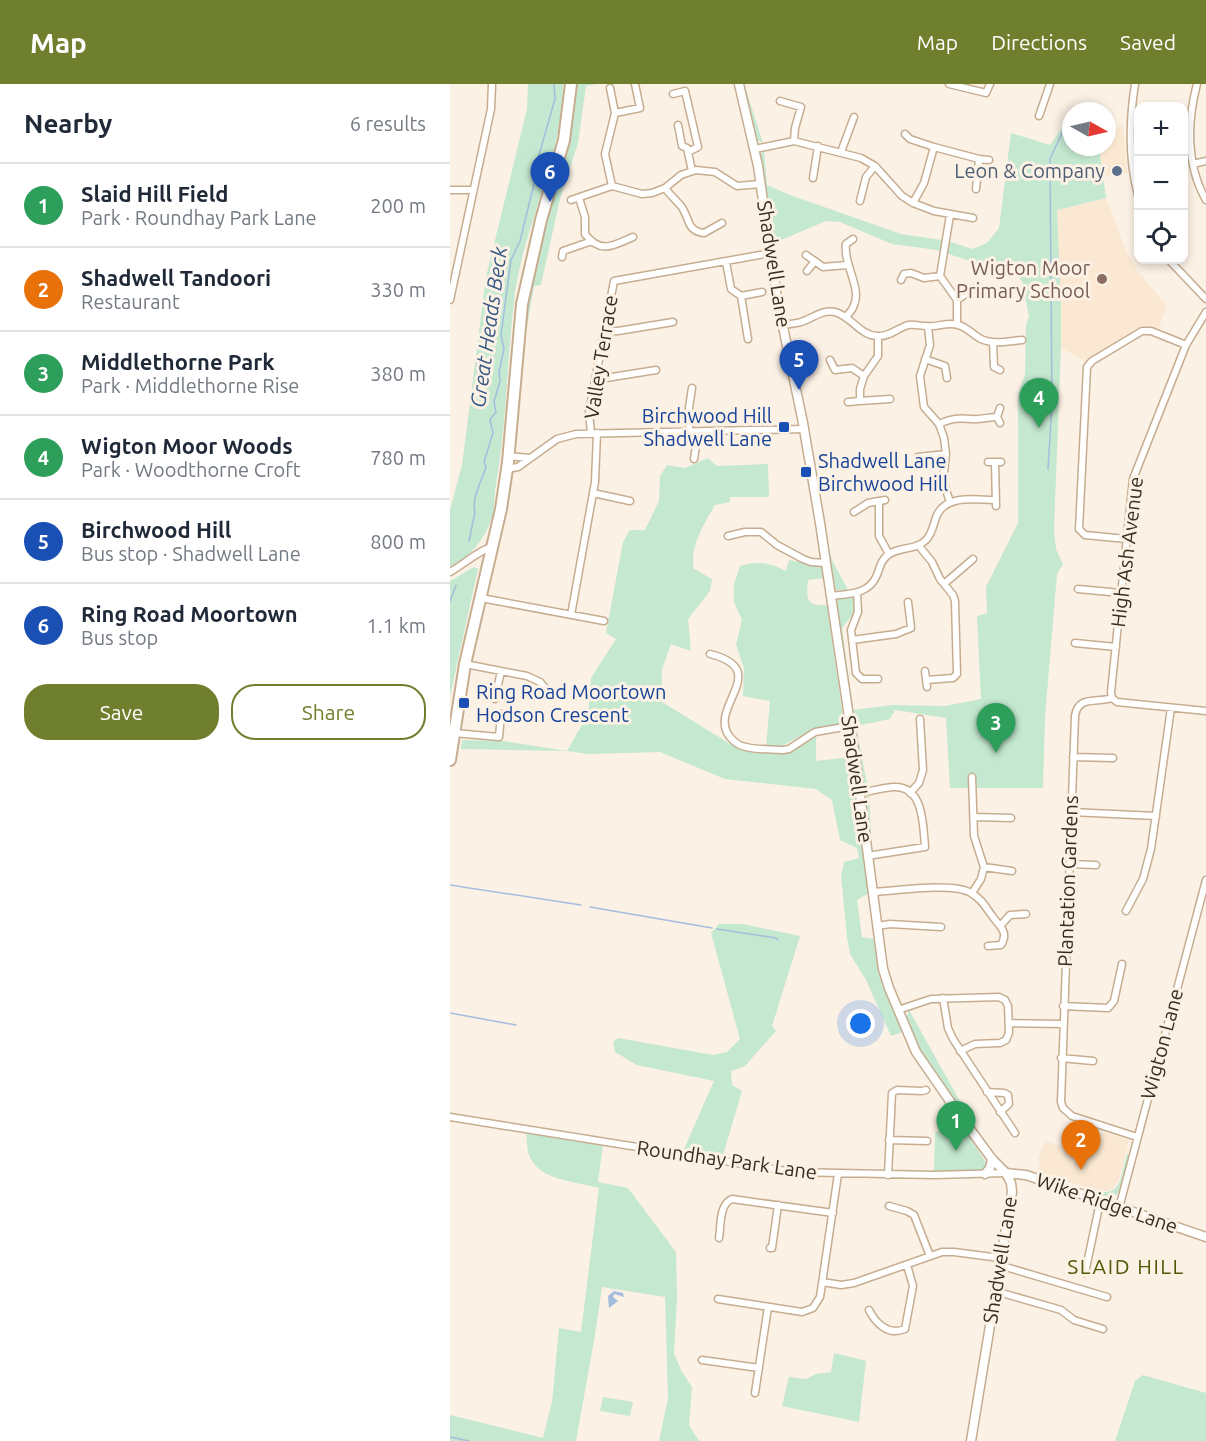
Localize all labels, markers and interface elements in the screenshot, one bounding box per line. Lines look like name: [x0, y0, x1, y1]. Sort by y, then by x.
text: Map: [30, 27, 87, 58]
text: Map: [917, 30, 958, 54]
text: Directions: [991, 30, 1087, 54]
text: Saved: [1120, 30, 1176, 54]
north arrow: [1062, 102, 1116, 156]
map controls: [1134, 102, 1188, 264]
button: +: [1134, 102, 1188, 156]
text: Nearby: [24, 109, 112, 138]
text: 6 results: [350, 112, 426, 135]
pin: 6: [530, 152, 570, 202]
button: −: [1134, 156, 1188, 210]
place label: Leon & Company: [954, 159, 1105, 182]
marker: Leon & Company: [1110, 164, 1124, 178]
text: Slaid Hill Field: [81, 181, 228, 206]
text: 1: [38, 194, 49, 217]
text: 200 m: [370, 194, 426, 217]
street label: Shadwell Lane: [753, 199, 796, 329]
text: Park · Roundhay Park Lane: [81, 206, 317, 229]
button: locate: [1134, 210, 1188, 264]
water label: Great Heads Beck: [465, 245, 511, 409]
place label: Wigton Moor Primary School: [956, 256, 1090, 302]
text: Shadwell Tandoori: [81, 265, 271, 290]
marker: Wigton Moor Primary School: [1095, 272, 1109, 286]
text: 2: [38, 278, 49, 301]
text: 330 m: [370, 278, 426, 301]
text: Restaurant: [81, 290, 180, 313]
street label: Valley Terrace: [579, 293, 622, 421]
pin: 5: [780, 340, 818, 390]
text: Middlethorne Park: [81, 349, 275, 374]
text: 3: [38, 362, 49, 385]
text: 380 m: [370, 362, 426, 385]
text: Park · Middlethorne Rise: [81, 374, 299, 397]
pin: 4: [1020, 378, 1058, 428]
place label: Birchwood Hill Shadwell Lane: [642, 404, 772, 450]
marker: Birchwood Hill Shadwell Lane: [777, 420, 791, 434]
text: Wigton Moor Woods: [81, 433, 293, 458]
text: 4: [38, 446, 49, 469]
text: 780 m: [370, 446, 426, 469]
place label: Shadwell Lane Birchwood Hill: [818, 449, 948, 495]
text: Park · Woodthorne Croft: [81, 458, 301, 481]
marker: Shadwell Lane Birchwood Hill: [799, 465, 813, 479]
street label: High Ash Avenue: [1106, 475, 1147, 629]
text: Birchwood Hill: [81, 517, 231, 542]
text: 5: [38, 530, 49, 553]
text: 800 m: [370, 530, 426, 553]
text: Bus stop · Shadwell Lane: [81, 542, 301, 565]
text: Ring Road Moortown: [81, 601, 298, 626]
text: 6: [38, 614, 49, 637]
text: 1.1 km: [367, 614, 426, 637]
text: Bus stop: [81, 626, 158, 649]
place label: Ring Road Moortown Hodson Crescent: [476, 680, 666, 726]
button: Save: [24, 684, 219, 740]
button: Share: [231, 684, 426, 740]
marker: Ring Road Moortown Hodson Crescent: [457, 696, 471, 710]
pin: 3: [976, 704, 1016, 753]
street label: Shadwell Lane: [837, 714, 878, 844]
street label: Plantation Gardens: [1053, 795, 1082, 967]
street label: Wigton Lane: [1136, 986, 1187, 1102]
your location: [846, 1009, 875, 1038]
pin: 1: [936, 1102, 976, 1151]
pin: 2: [1062, 1120, 1100, 1170]
street label: Roundhay Park Lane: [635, 1135, 819, 1184]
street label: Wike Ridge Lane: [1033, 1168, 1181, 1238]
street label: Shadwell Lane: [978, 1195, 1021, 1325]
district label: SLAID HILL: [1067, 1254, 1185, 1278]

